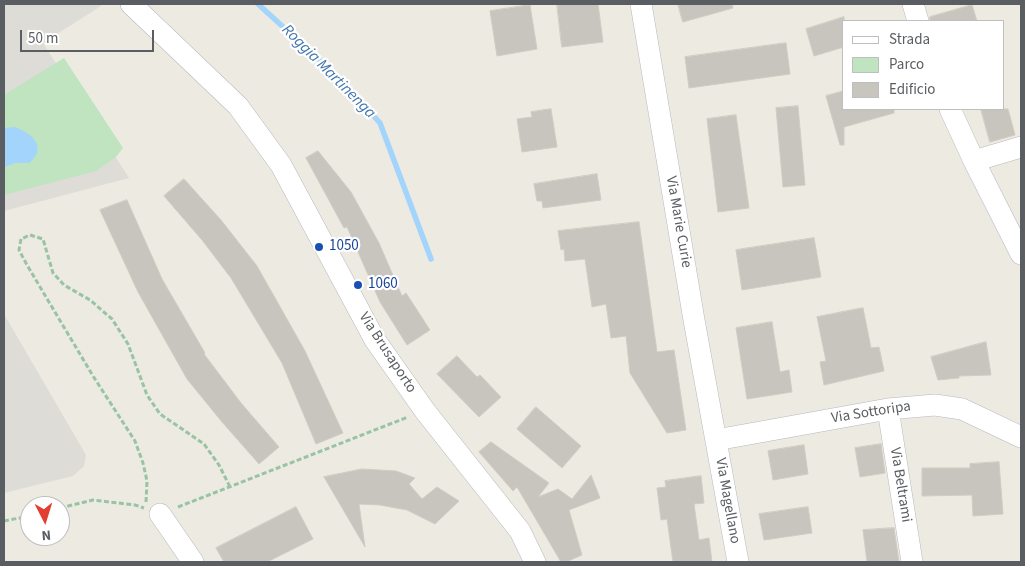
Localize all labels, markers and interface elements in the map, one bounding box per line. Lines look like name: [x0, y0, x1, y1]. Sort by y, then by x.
scale bar: [22, 20, 156, 52]
legend: [842, 20, 1005, 110]
water label: Roggia Martinenga: [277, 21, 379, 123]
text: 50 m: [28, 28, 58, 49]
text: Strada: [889, 29, 930, 50]
text: Parco: [889, 54, 924, 75]
text: Edificio: [889, 79, 936, 100]
street label: Via Marie Curie: [661, 175, 695, 269]
place label: 1050: [329, 238, 359, 256]
marker: 1050: [313, 241, 325, 253]
place label: 1060: [368, 276, 398, 294]
marker: 1060: [352, 279, 364, 291]
street label: Via Brusaporto: [354, 309, 420, 397]
street label: Via Sottoripa: [830, 398, 912, 428]
street label: Via Beltrami: [885, 446, 915, 524]
street label: Via Magellano: [711, 457, 743, 545]
north arrow: [20, 496, 70, 546]
text: N: [41, 525, 52, 545]

